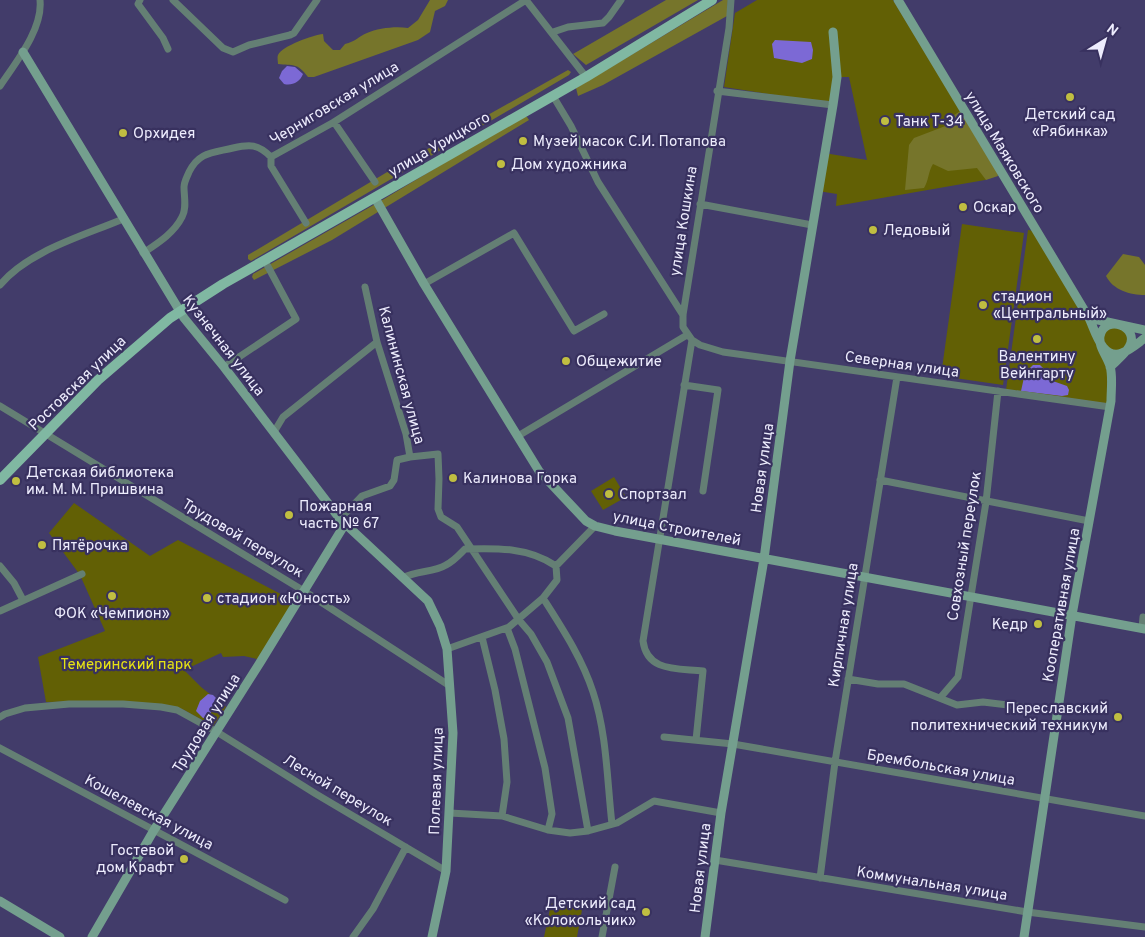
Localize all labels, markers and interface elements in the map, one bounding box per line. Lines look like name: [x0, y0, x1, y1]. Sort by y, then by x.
north arrow: [1080, 15, 1130, 65]
text: N: [1103, 21, 1121, 41]
street label: Черниговская улица: [267, 58, 403, 150]
street label: улица Маяковского: [960, 88, 1048, 217]
marker: Детский сад «Рябинка»: [1064, 91, 1076, 103]
place label: Детский сад «Рябинка»: [1025, 106, 1116, 142]
street label: улица Урицкого: [385, 108, 494, 182]
place label: Танк Т-34: [895, 113, 964, 132]
marker: Танк Т-34: [879, 115, 891, 127]
place label: Орхидея: [133, 125, 195, 144]
marker: Орхидея: [117, 127, 129, 139]
place label: Музей масок С.И. Потапова: [533, 133, 726, 152]
marker: Музей масок С.И. Потапова: [517, 135, 529, 147]
place label: Дом художника: [511, 156, 627, 175]
marker: Дом художника: [495, 158, 507, 170]
street label: улица Кошкина: [666, 165, 703, 278]
place label: Оскар: [973, 199, 1016, 218]
marker: Оскар: [957, 201, 969, 213]
place label: Ледовый: [883, 222, 950, 241]
marker: Ледовый: [867, 224, 879, 236]
place label: стадион «Центральный»: [993, 288, 1107, 324]
street label: Кузнечная улица: [177, 292, 268, 400]
marker: стадион «Центральный»: [977, 299, 989, 311]
street label: Калининская улица: [373, 304, 428, 446]
street label: Ростовская улица: [25, 333, 131, 436]
marker: Валентину Вейнгарту: [1031, 333, 1043, 345]
street label: Северная улица: [843, 348, 960, 383]
place label: Валентину Вейнгарту: [998, 348, 1076, 384]
place label: Общежитие: [576, 353, 662, 372]
marker: Общежитие: [560, 355, 572, 367]
street label: Новая улица: [748, 422, 779, 514]
place label: Детская библиотека им. М. М. Пришвина: [26, 464, 174, 500]
place label: Калинова Горка: [463, 470, 577, 489]
street label: Совхозный переулок: [944, 470, 987, 622]
marker: Калинова Горка: [447, 472, 459, 484]
marker: Детская библиотека им. М. М. Пришвина: [10, 475, 22, 487]
place label: Спортзал: [619, 486, 687, 505]
marker: Спортзал: [603, 488, 615, 500]
street label: Трудовой переулок: [178, 495, 307, 583]
place label: Пожарная часть № 67: [299, 498, 379, 534]
street label: улица Строителей: [611, 508, 742, 551]
marker: Пожарная часть № 67: [283, 509, 295, 521]
street label: Кооперативная улица: [1040, 527, 1085, 684]
place label: Пятёрочка: [52, 537, 128, 556]
marker: Пятёрочка: [36, 539, 48, 551]
street label: Кирпичная улица: [825, 562, 864, 689]
marker: ФОК «Чемпион»: [106, 590, 118, 602]
place label: стадион «Юность»: [217, 590, 351, 609]
marker: стадион «Юность»: [201, 592, 213, 604]
place label: ФОК «Чемпион»: [54, 605, 170, 624]
place label: Кедр: [992, 616, 1028, 635]
marker: Кедр: [1032, 618, 1044, 630]
park label: Темеринский парк: [60, 656, 192, 675]
street label: Трудовая улица: [169, 671, 245, 777]
place label: Переславский политехнический техникум: [911, 700, 1108, 736]
marker: Переславский политехнический техникум: [1112, 711, 1124, 723]
street label: Полевая улица: [426, 727, 449, 835]
street label: Брембольская улица: [865, 746, 1016, 791]
street label: Лесной переулок: [279, 751, 396, 832]
street label: Кошелевская улица: [81, 771, 216, 855]
street label: Новая улица: [687, 822, 716, 914]
place label: Гостевой дом Крафт: [96, 842, 174, 878]
marker: Гостевой дом Крафт: [178, 853, 190, 865]
street label: Коммунальная улица: [855, 863, 1009, 906]
place label: Детский сад «Колокольчик»: [525, 895, 636, 931]
marker: Детский сад «Колокольчик»: [640, 906, 652, 918]

